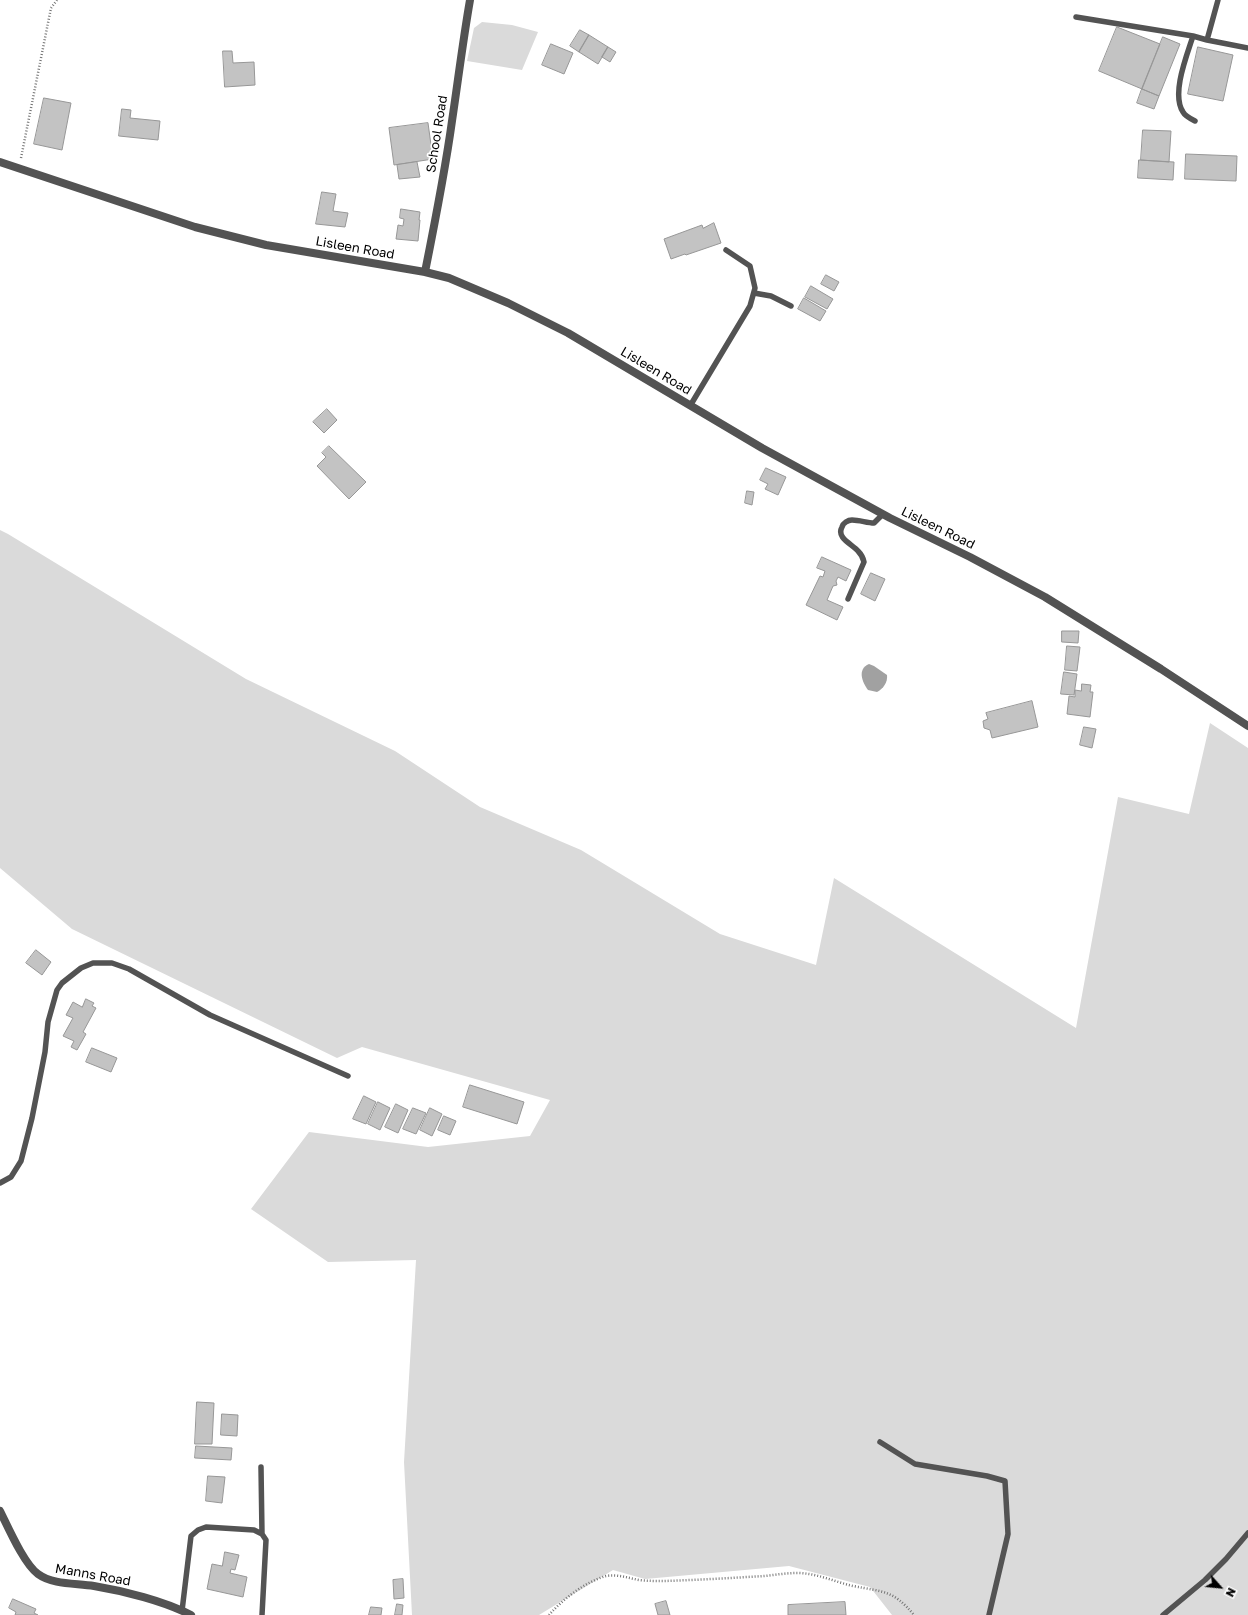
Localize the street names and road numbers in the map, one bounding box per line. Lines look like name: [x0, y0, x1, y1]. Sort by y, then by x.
street label: School Road: [423, 94, 451, 174]
street label: Lisleen Road: [314, 233, 396, 263]
street label: Lisleen Road: [618, 344, 694, 398]
street label: Lisleen Road: [899, 503, 977, 553]
street label: Manns Road: [54, 1561, 132, 1589]

